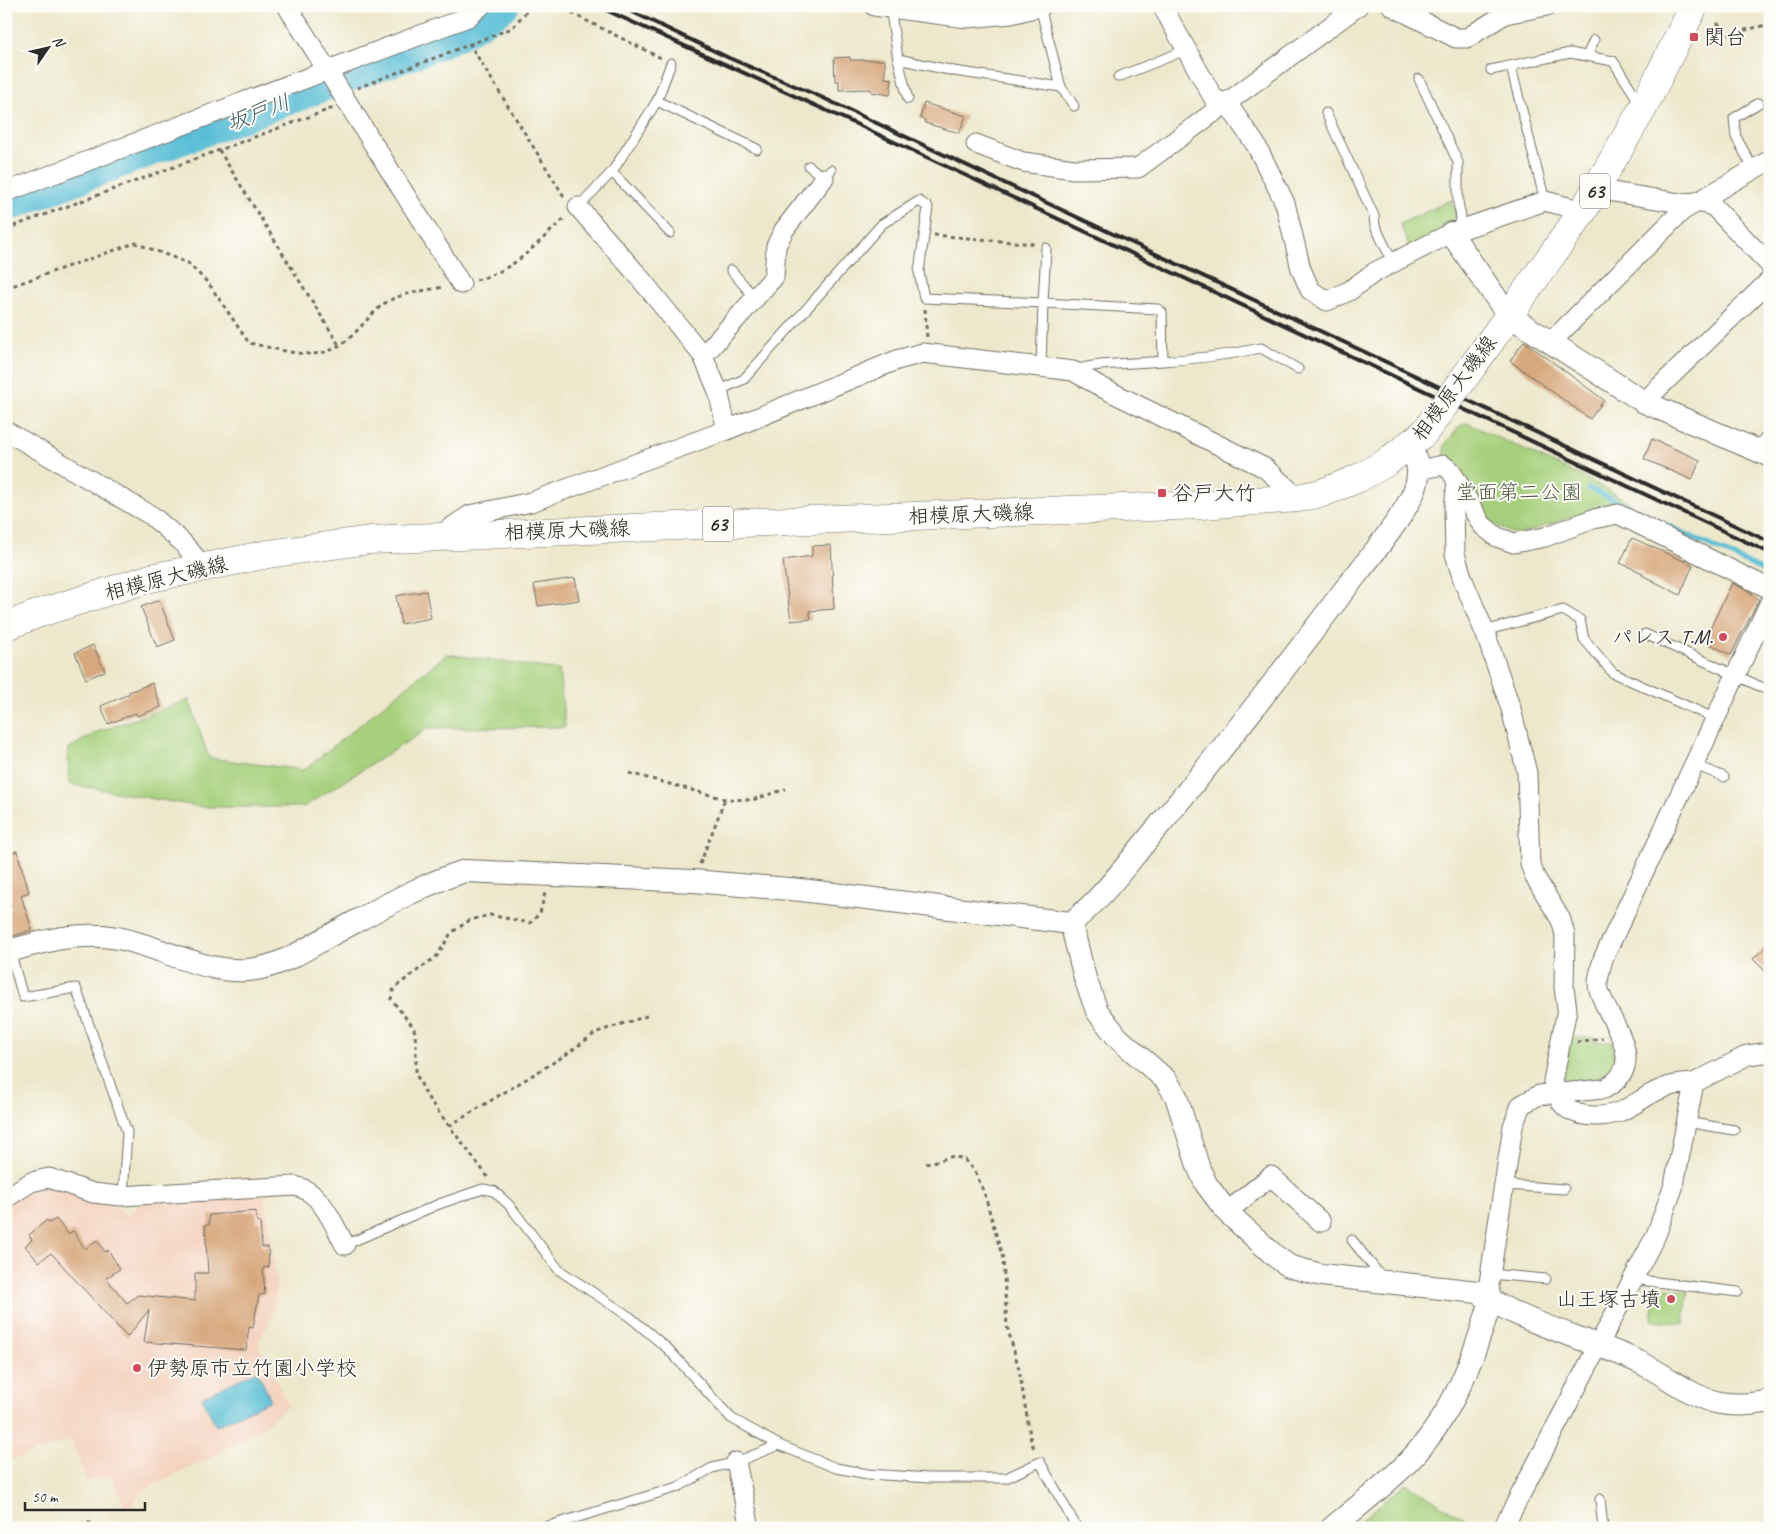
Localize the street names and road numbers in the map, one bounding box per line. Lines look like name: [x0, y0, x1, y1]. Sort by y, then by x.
road number: 63: [1580, 174, 1610, 208]
street label: 相模原大磯線: [1406, 330, 1502, 446]
street label: 相模原大磯線: [908, 499, 1034, 529]
road number: 63: [703, 506, 733, 542]
street label: 相模原大磯線: [504, 515, 630, 545]
street label: 相模原大磯線: [102, 550, 230, 606]

